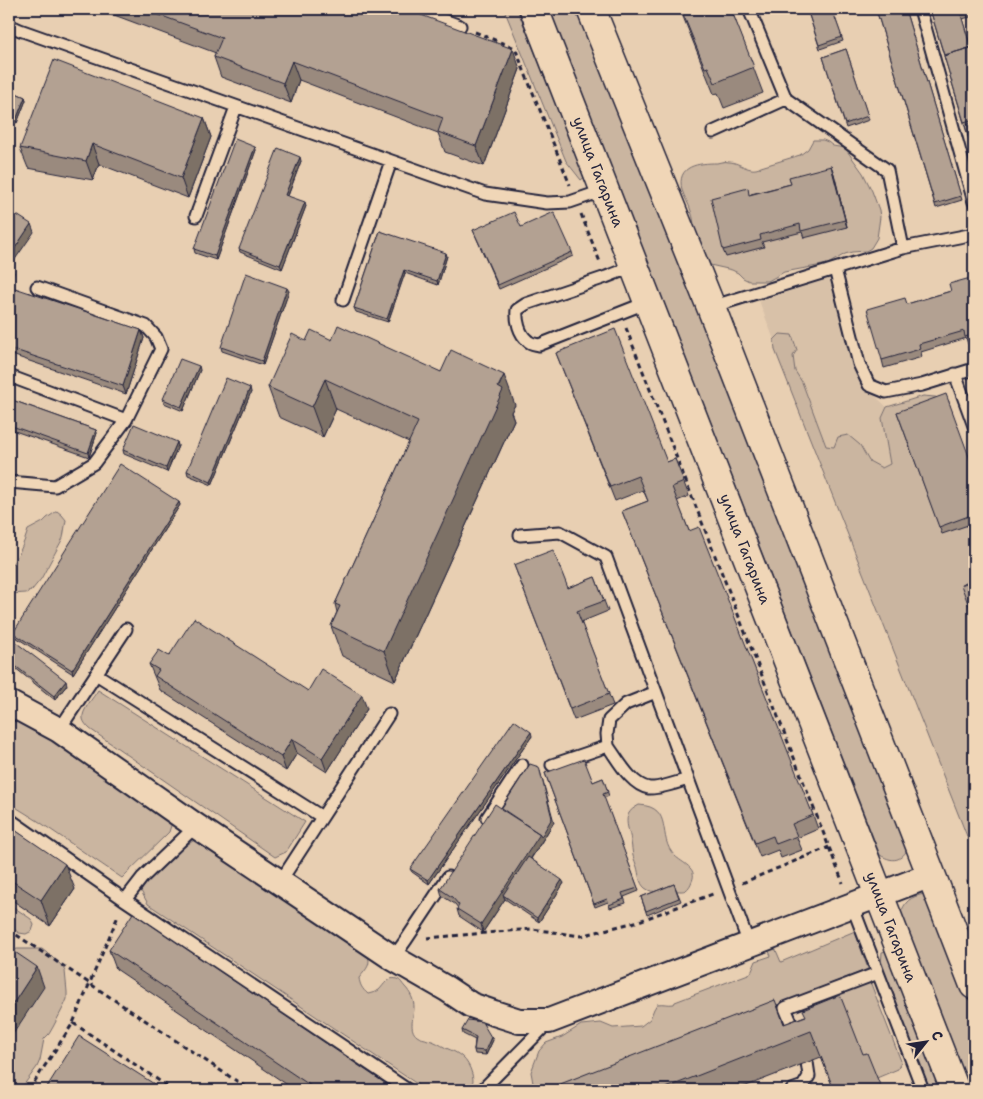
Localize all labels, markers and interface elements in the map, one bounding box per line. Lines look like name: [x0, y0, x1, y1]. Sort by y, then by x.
street label: улица Гагарина: [568, 114, 628, 231]
street label: улица Гагарина: [715, 491, 775, 608]
street label: улица Гагарина: [861, 869, 921, 986]
north arrow: [900, 1016, 950, 1066]
text: С: [927, 1027, 947, 1044]

